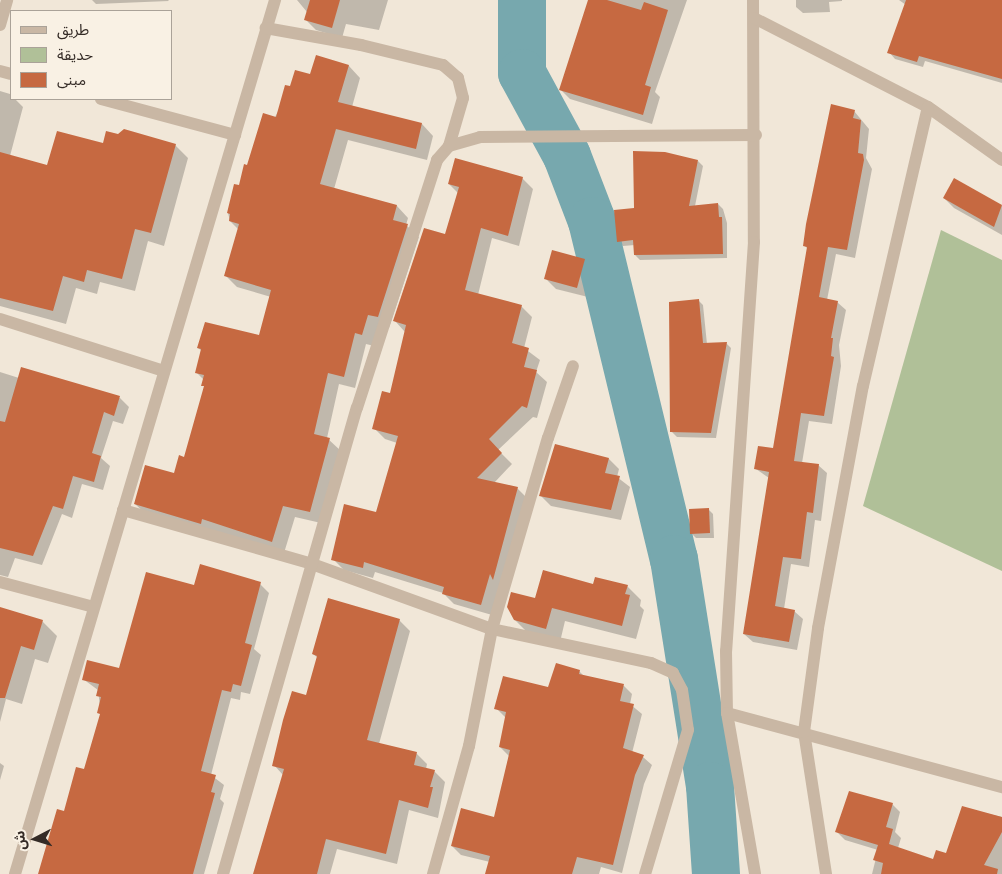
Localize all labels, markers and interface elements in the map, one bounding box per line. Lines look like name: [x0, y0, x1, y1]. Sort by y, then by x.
legend: [10, 10, 172, 100]
text: طريق: [57, 21, 89, 38]
text: حديقة: [57, 46, 93, 63]
text: مبنى: [57, 71, 86, 88]
north arrow: [10, 814, 60, 864]
text: ش: [11, 830, 29, 851]

